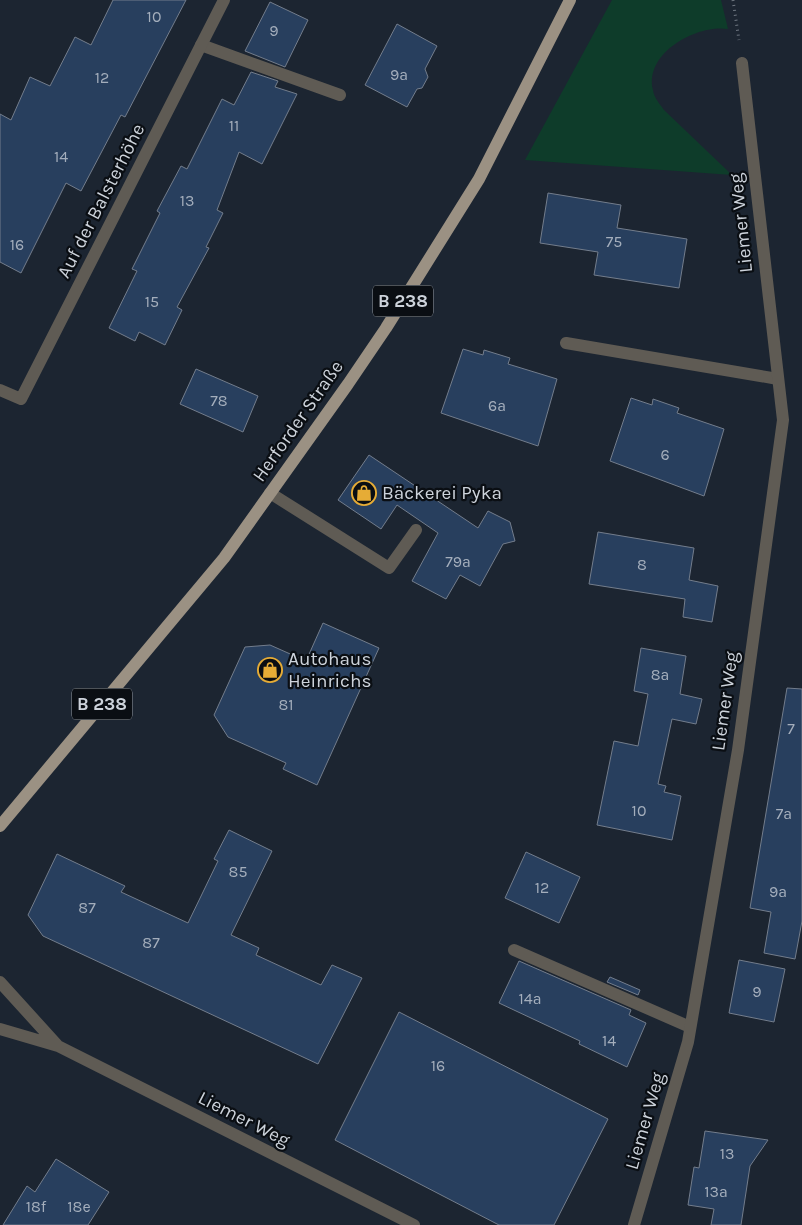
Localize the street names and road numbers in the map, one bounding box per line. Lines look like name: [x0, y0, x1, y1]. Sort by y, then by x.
street label: Auf der Balsterhöhe: [53, 120, 149, 282]
street label: Liemer Weg: [725, 172, 757, 274]
road number: B 238: [373, 286, 433, 316]
street label: Herforder Straße: [248, 356, 348, 486]
street label: Liemer Weg: [707, 650, 743, 752]
road number: B 238: [72, 689, 132, 720]
street label: Liemer Weg: [621, 1070, 669, 1172]
street label: Liemer Weg: [194, 1086, 294, 1152]

